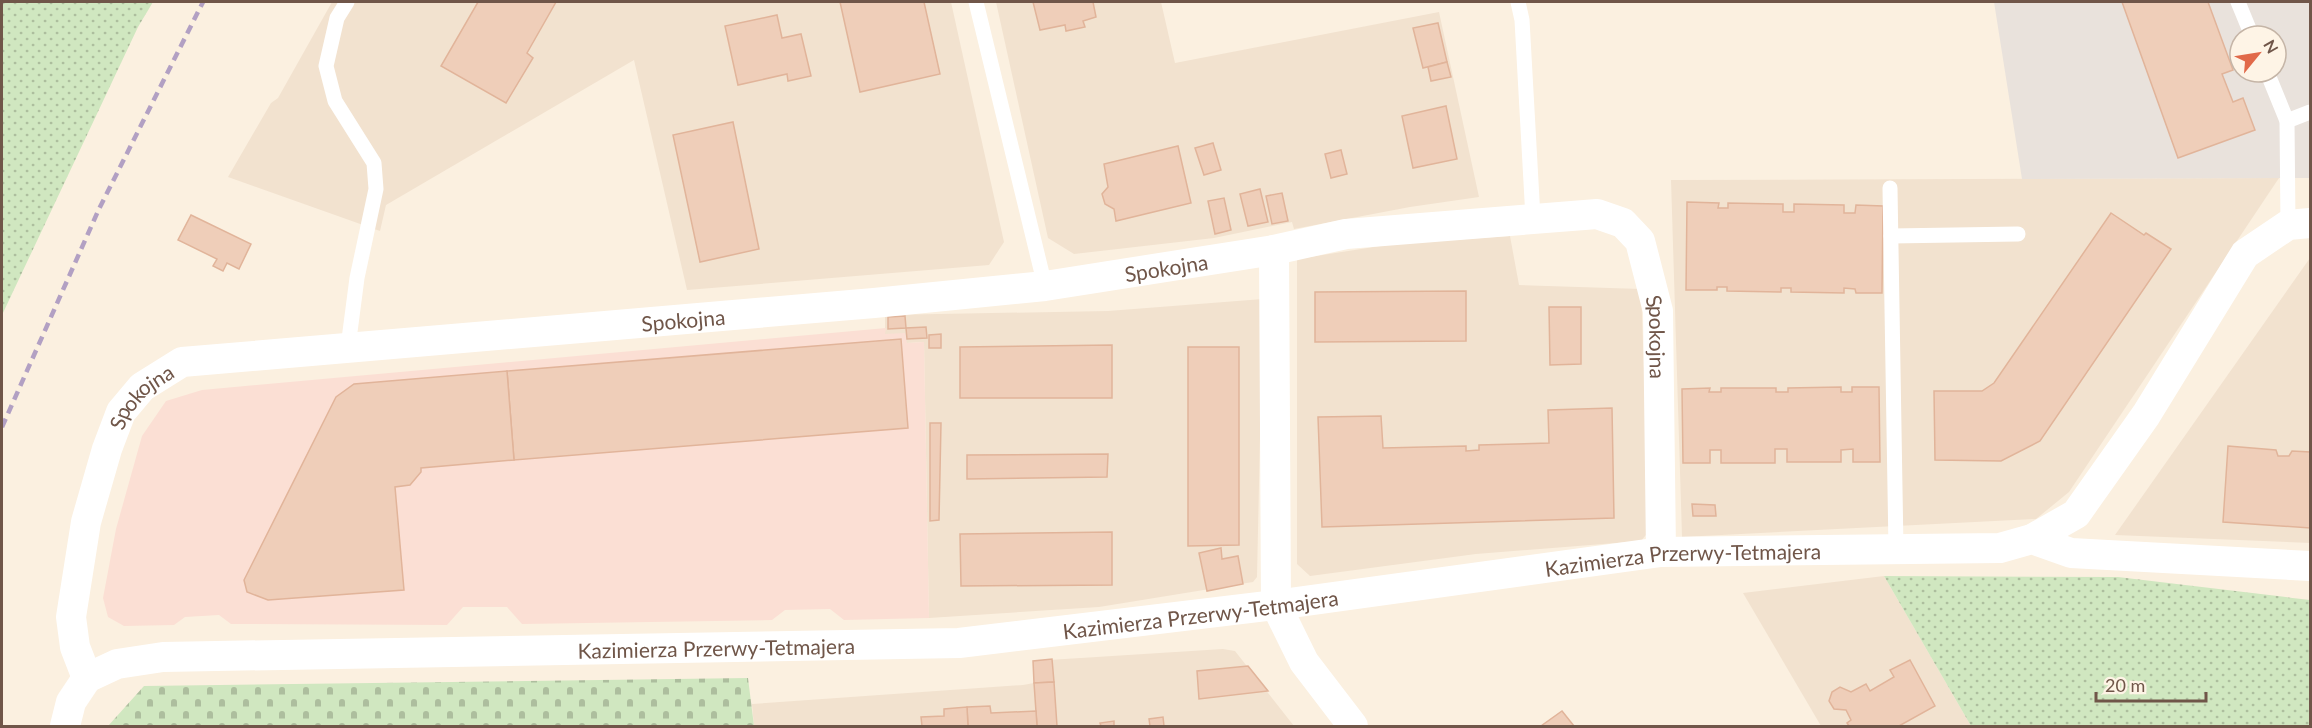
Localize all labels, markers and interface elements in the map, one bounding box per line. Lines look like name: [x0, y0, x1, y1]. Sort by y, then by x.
north arrow: [2228, 24, 2288, 84]
text: N: [2260, 36, 2283, 56]
street label: Spokojna: [1123, 248, 1210, 286]
street label: Spokojna: [1642, 292, 1671, 379]
street label: Spokojna: [640, 303, 726, 335]
street label: Spokojna: [103, 358, 178, 433]
street label: Kazimierza Przerwy-Tetmajera: [1543, 538, 1821, 580]
street label: Kazimierza Przerwy-Tetmajera: [1061, 584, 1340, 643]
street label: Kazimierza Przerwy-Tetmajera: [577, 632, 855, 662]
scale bar: [2096, 665, 2206, 703]
text: 20 m: [2105, 674, 2145, 696]

